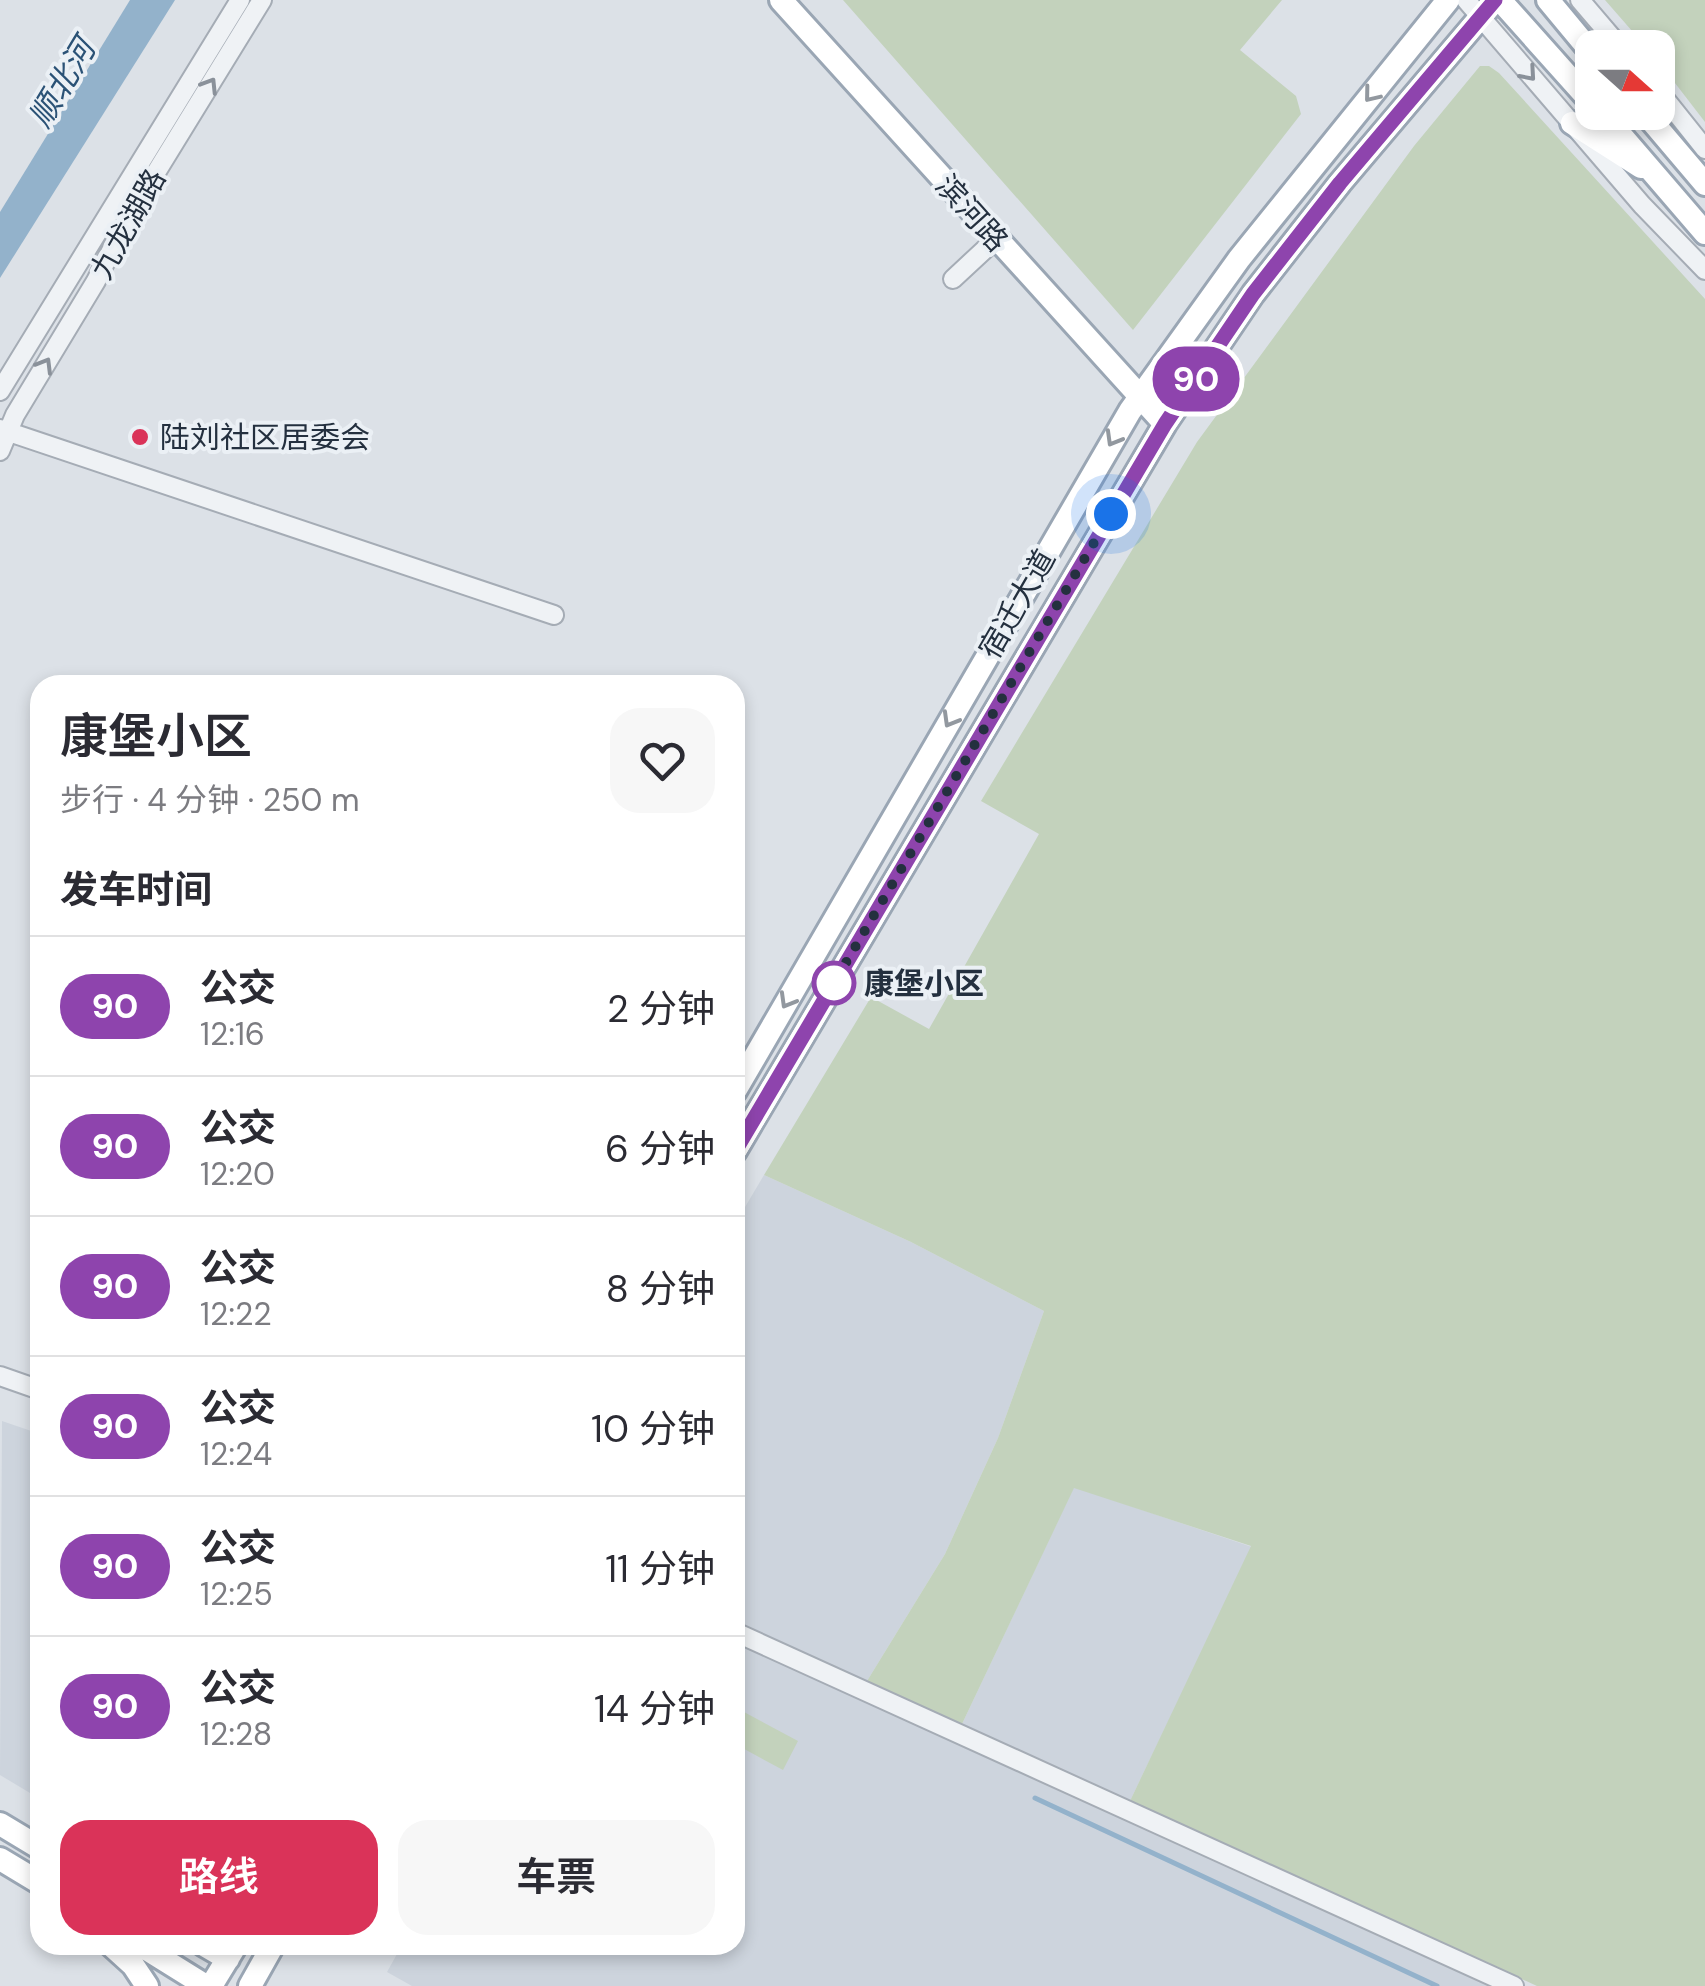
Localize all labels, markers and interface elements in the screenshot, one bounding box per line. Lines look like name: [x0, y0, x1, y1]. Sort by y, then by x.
water label: 顺北河: [19, 26, 108, 135]
north arrow: [1575, 30, 1675, 130]
map controls: [1575, 30, 1675, 130]
one-way arrow: [1518, 62, 1536, 81]
one-way arrow: [198, 78, 217, 96]
one-way arrow: [1365, 84, 1383, 102]
street label: 九龙湖路: [82, 162, 174, 286]
street label: 滨河路: [927, 167, 1017, 259]
line badge: 90: [1151, 346, 1241, 412]
text: 90: [1173, 356, 1219, 402]
one-way arrow: [33, 358, 52, 376]
place label: 陆刘社区居委会: [160, 418, 370, 457]
marker: 陆刘社区居委会: [129, 426, 151, 448]
one-way arrow: [1106, 428, 1125, 446]
your location: [1086, 489, 1136, 539]
street label: 宿迁大道: [970, 542, 1064, 666]
text: 康堡小区: [60, 705, 252, 768]
button: heart: [610, 708, 715, 813]
one-way arrow: [942, 709, 962, 727]
text: 步行 · 4 分钟 · 250 m: [60, 779, 360, 821]
text: 发车时间: [60, 865, 212, 915]
marker: 康堡小区: [813, 962, 855, 1004]
text: 公交: [200, 963, 276, 1013]
place label: 康堡小区: [864, 964, 984, 1003]
text: 90: [92, 983, 138, 1029]
text: 2 分钟: [607, 984, 715, 1034]
one-way arrow: [780, 990, 799, 1008]
text: 12:16: [200, 1013, 265, 1055]
text: 公交: [200, 1103, 276, 1153]
text: 90: [92, 1123, 138, 1169]
text: 6 分钟: [605, 1124, 715, 1174]
text: 12:20: [200, 1153, 275, 1195]
text: 公交: [200, 1243, 276, 1293]
text: 90: [92, 1263, 138, 1309]
text: 8 分钟: [606, 1264, 715, 1314]
text: 12:22: [200, 1293, 272, 1335]
text: 公交: [200, 1383, 276, 1433]
text: 90: [92, 1403, 138, 1449]
text: 10 分钟: [591, 1404, 715, 1454]
text: 12:24: [200, 1433, 272, 1475]
text: 公交: [200, 1523, 276, 1573]
text: 90: [92, 1543, 138, 1589]
text: 11 分钟: [605, 1544, 715, 1594]
text: 12:25: [200, 1573, 273, 1615]
text: 公交: [200, 1663, 276, 1713]
text: 90: [92, 1683, 138, 1729]
text: 14 分钟: [594, 1684, 715, 1734]
text: 12:28: [200, 1713, 272, 1755]
button: 路线: [60, 1820, 378, 1935]
button: 车票: [398, 1820, 715, 1935]

